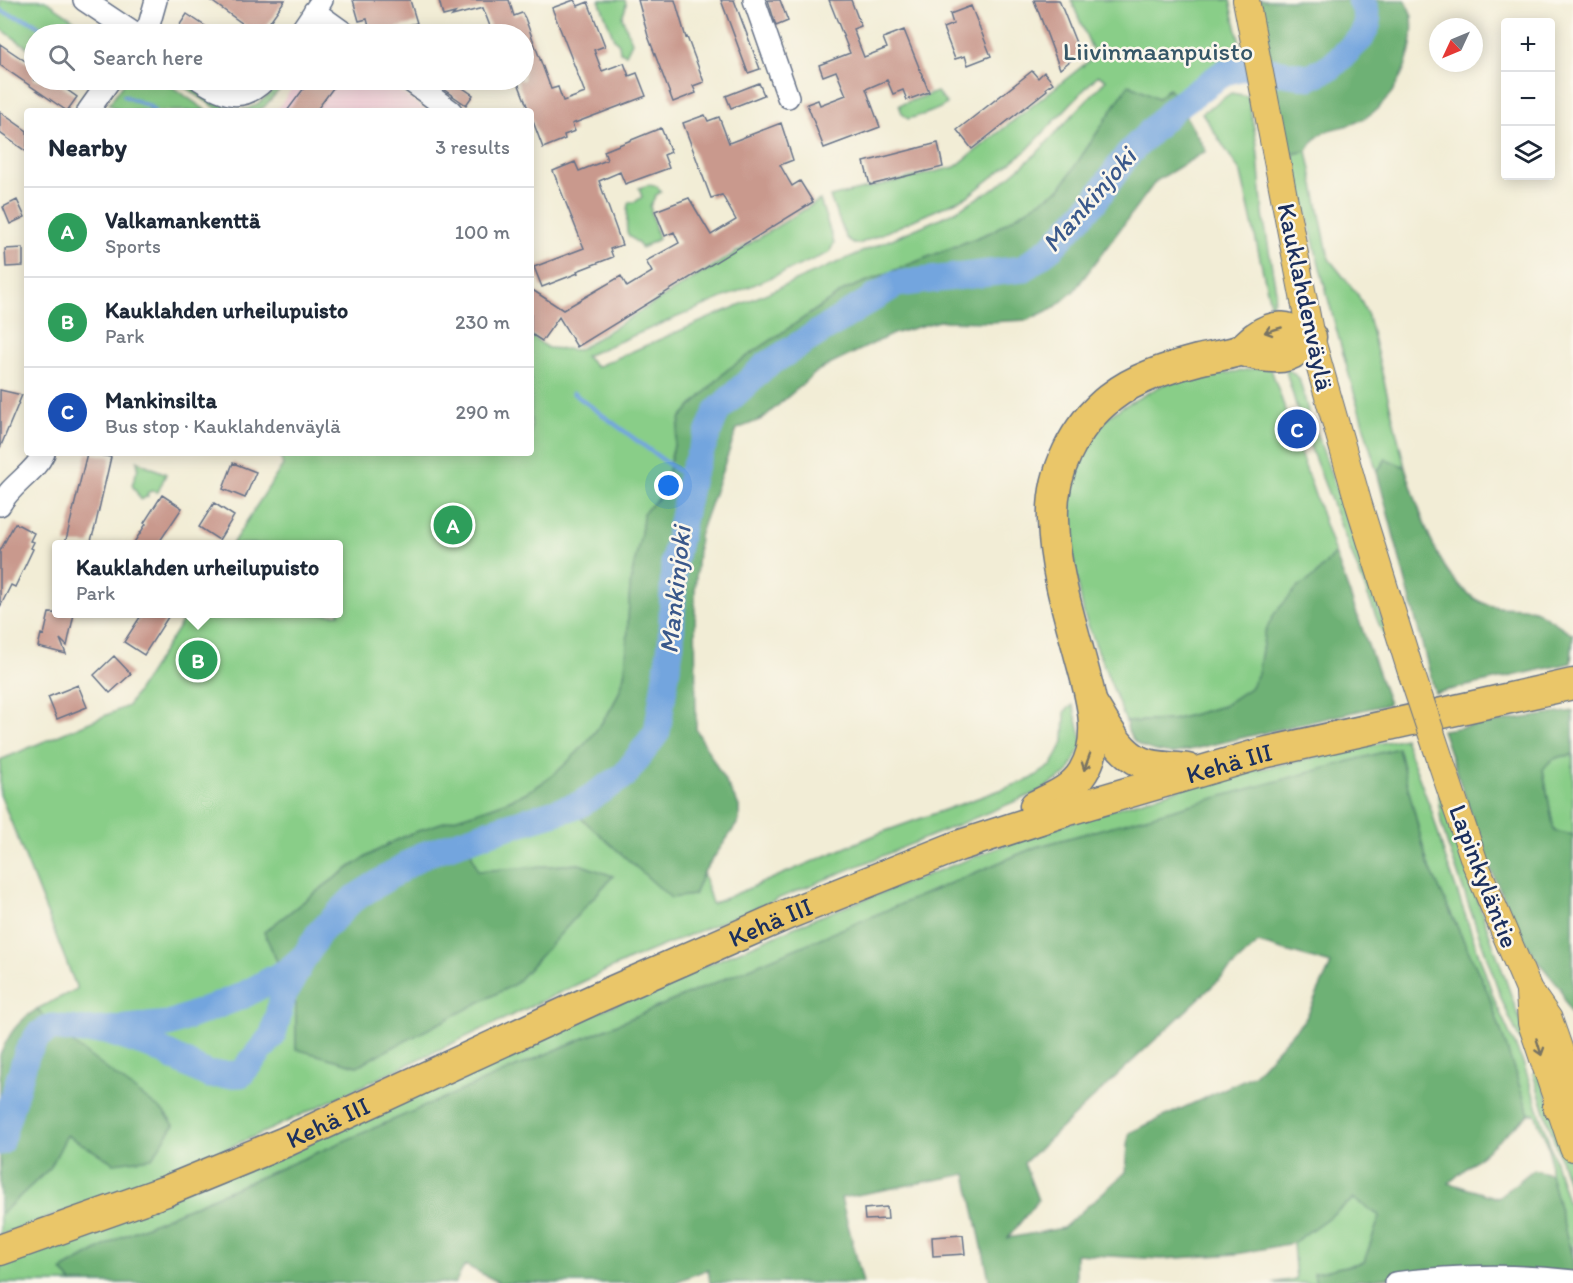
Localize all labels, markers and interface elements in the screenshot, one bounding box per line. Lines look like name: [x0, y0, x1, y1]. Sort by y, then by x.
north arrow: [1429, 18, 1483, 72]
map controls: [1501, 18, 1555, 180]
button: +: [1501, 18, 1555, 72]
search box: [24, 24, 534, 90]
park label: Liivinmaanpuisto: [1063, 35, 1253, 67]
icon: search: [45, 41, 78, 74]
text: Search here: [93, 44, 203, 71]
button: −: [1501, 72, 1555, 126]
button: layers: [1501, 126, 1555, 180]
text: Nearby: [48, 131, 127, 163]
text: 3 results: [435, 135, 510, 159]
water label: Mankinjoki: [1034, 138, 1145, 259]
street label: Kauklahdenväylä: [1270, 200, 1342, 394]
text: Valkamankenttä: [105, 207, 260, 234]
text: A: [61, 220, 74, 244]
text: 100 m: [455, 220, 510, 244]
text: Sports: [105, 234, 161, 258]
text: Kauklahden urheilupuisto: [105, 297, 348, 324]
text: B: [61, 310, 74, 334]
text: 230 m: [455, 310, 510, 334]
text: Park: [105, 324, 144, 348]
one-way arrow: [1264, 325, 1283, 336]
text: Mankinsilta: [105, 387, 217, 414]
text: C: [61, 400, 74, 424]
text: 290 m: [455, 400, 510, 424]
pin: C: [1278, 406, 1316, 452]
text: Bus stop · Kauklahdenväylä: [105, 414, 341, 438]
your location: [654, 471, 683, 500]
pin: A: [434, 502, 472, 548]
water label: Mankinjoki: [651, 522, 698, 655]
popup: [52, 540, 343, 618]
text: Kauklahden urheilupuisto: [76, 554, 319, 581]
text: Park: [76, 581, 115, 605]
pin: B: [178, 638, 218, 682]
street label: Kehä III: [1182, 735, 1275, 791]
one-way arrow: [1080, 752, 1091, 771]
street label: Lapinkyläntie: [1442, 800, 1526, 952]
street label: Kehä III: [724, 890, 817, 954]
one-way arrow: [1534, 1037, 1545, 1056]
street label: Kehä III: [281, 1089, 375, 1155]

